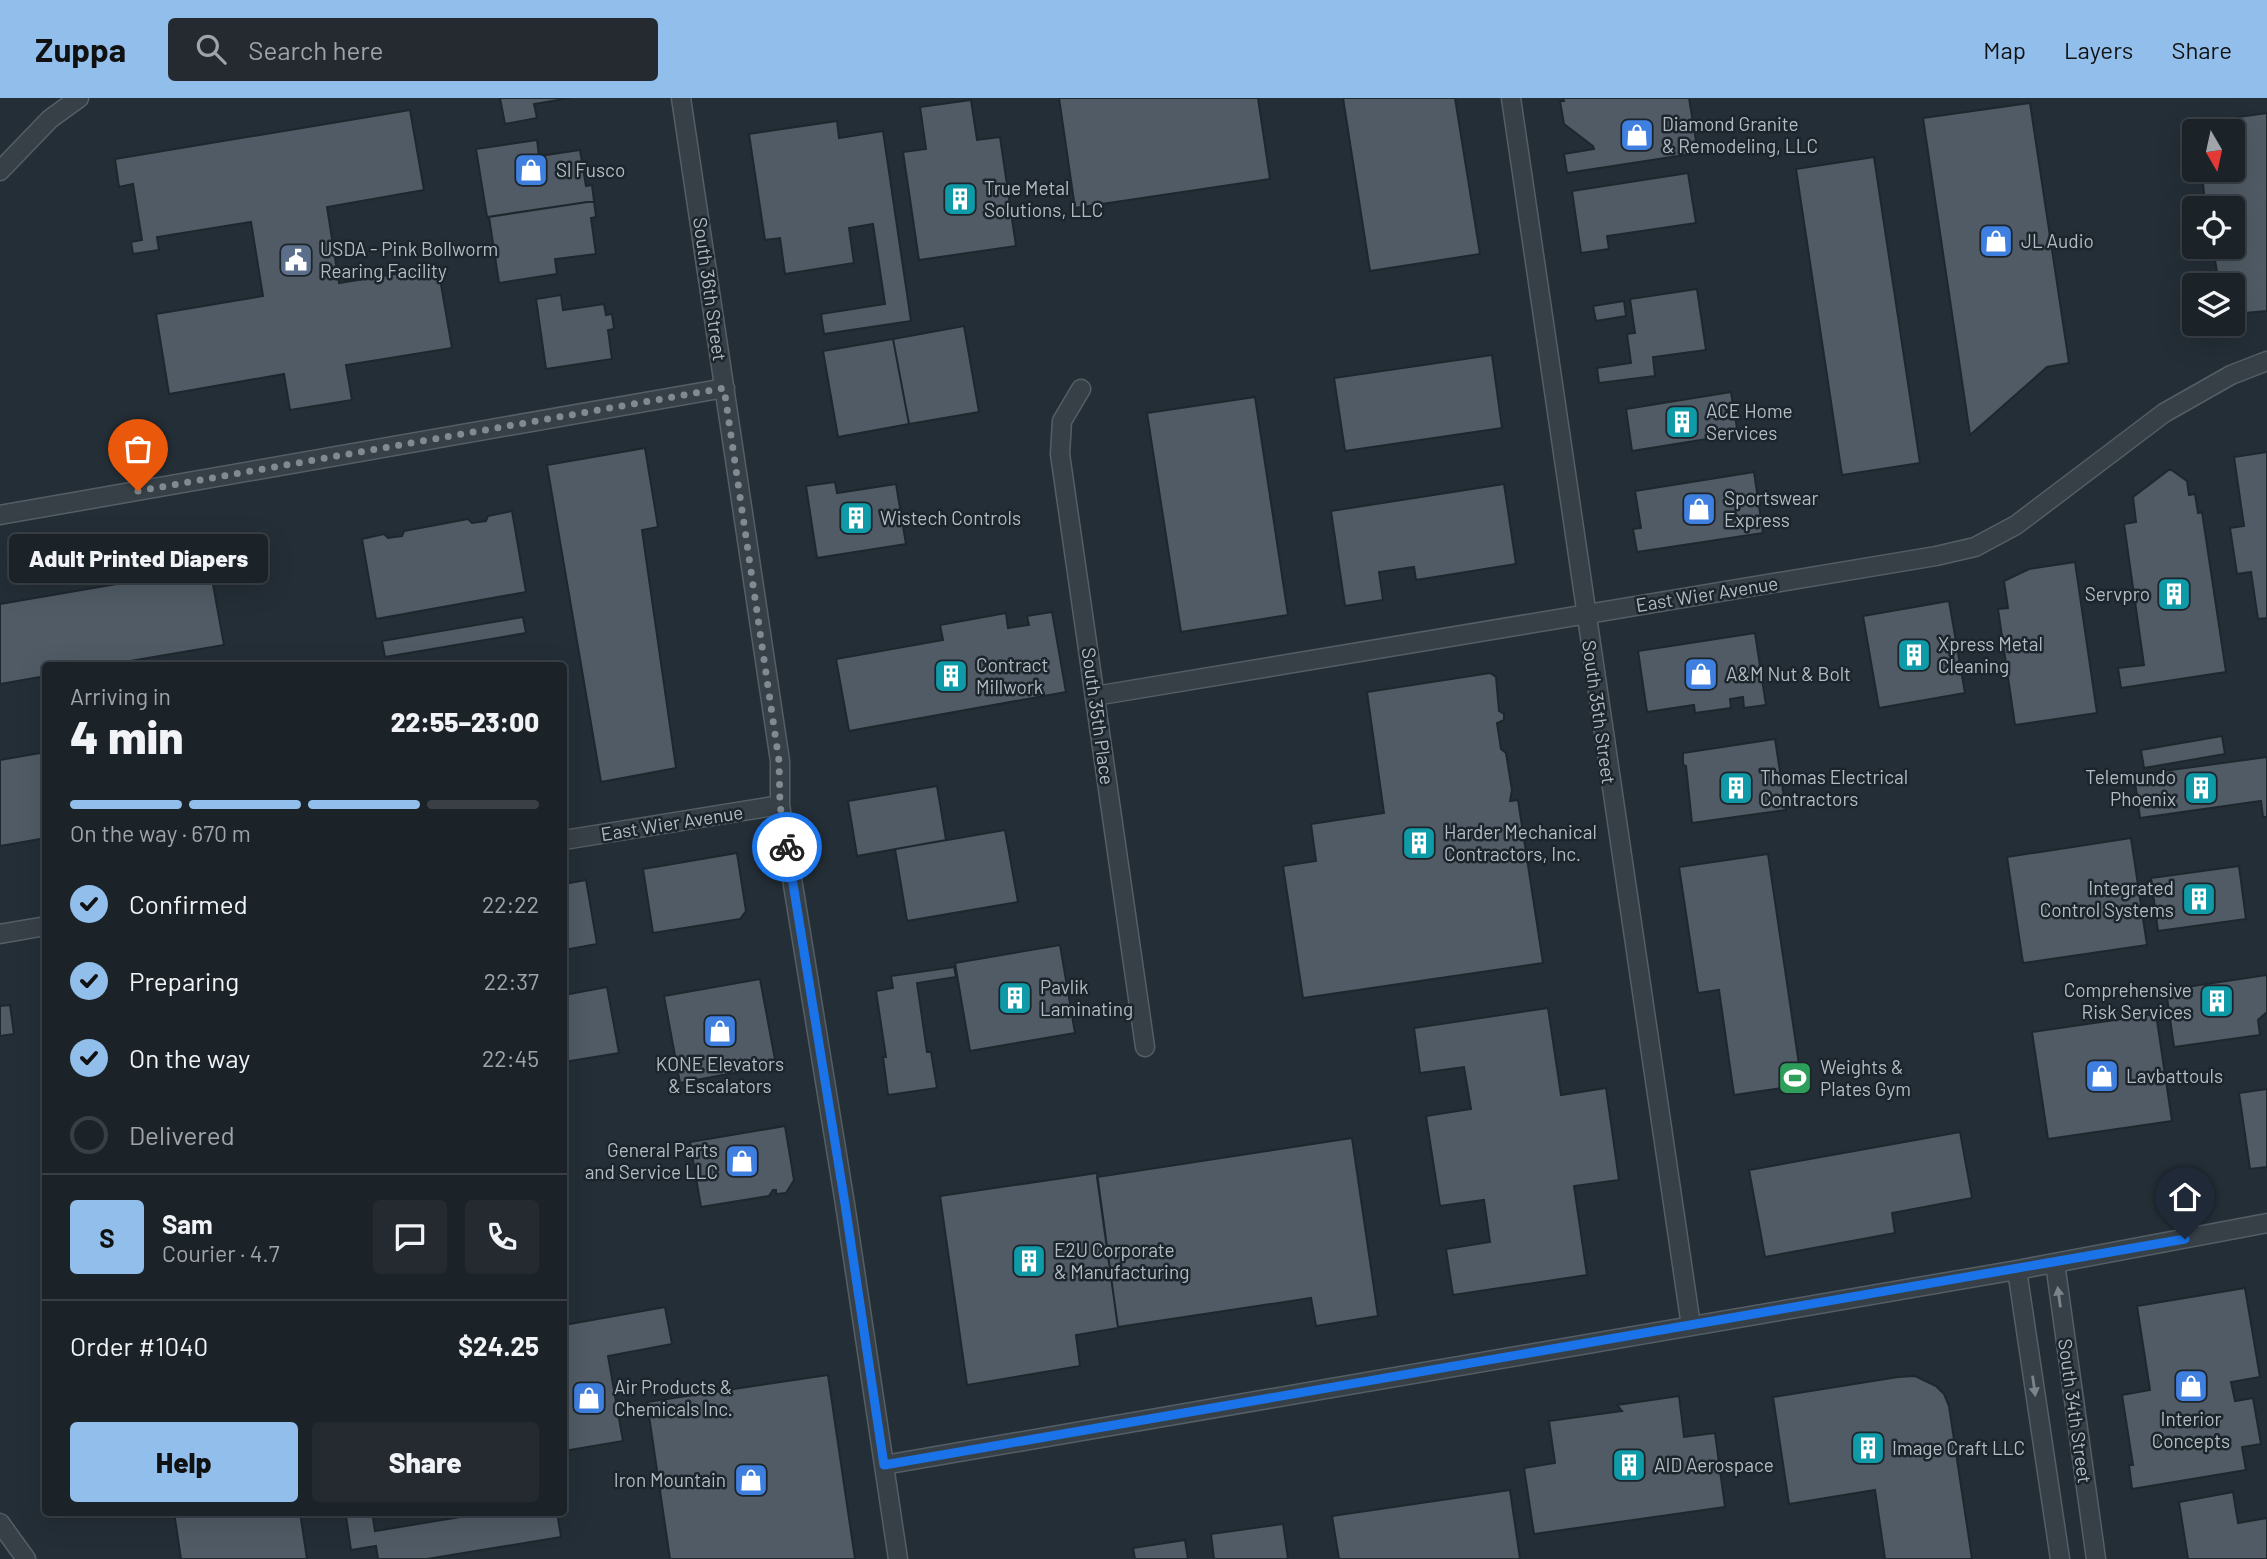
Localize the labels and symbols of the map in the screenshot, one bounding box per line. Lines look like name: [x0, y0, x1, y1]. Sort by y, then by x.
place label: Diamond Granite & Remodeling, LLC: [1662, 112, 1818, 157]
shop icon: Diamond Granite & Remodeling, LLC: [1618, 116, 1656, 154]
north arrow: [2182, 119, 2245, 182]
shop icon: Sl Fusco: [512, 151, 550, 189]
place label: Sl Fusco: [556, 158, 625, 181]
place label: True Metal Solutions, LLC: [984, 176, 1103, 221]
building icon: True Metal Solutions, LLC: [941, 180, 979, 218]
street label: South 36th Street: [689, 216, 732, 362]
shop icon: JL Audio: [1977, 222, 2015, 260]
place label: JL Audio: [2021, 229, 2094, 252]
place label: USDA - Pink Bollworm Rearing Facility: [320, 237, 498, 282]
public building icon: USDA - Pink Bollworm Rearing Facility: [277, 241, 315, 279]
place label: ACE Home Services: [1706, 399, 1793, 444]
building icon: ACE Home Services: [1663, 403, 1701, 441]
pin: [108, 419, 168, 491]
place label: Sportswear Express: [1724, 486, 1819, 531]
shop icon: Sportswear Express: [1680, 490, 1718, 528]
building icon: Wistech Controls: [837, 499, 875, 537]
place label: Wistech Controls: [880, 506, 1021, 529]
callout: Adult Printed Diapers: [9, 533, 268, 582]
street label: East Wier Avenue: [1634, 571, 1780, 616]
building icon: Servpro: [2155, 575, 2193, 613]
place label: Servpro: [2085, 582, 2150, 605]
place label: Xpress Metal Cleaning: [1938, 632, 2043, 677]
building icon: Xpress Metal Cleaning: [1895, 636, 1933, 674]
street label: South 35th Street: [1578, 639, 1621, 785]
street label: South 35th Place: [1077, 646, 1120, 786]
place label: Contract Millwork: [976, 653, 1048, 698]
shop icon: A&M Nut & Bolt: [1682, 655, 1720, 693]
building icon: Contract Millwork: [932, 657, 970, 695]
place label: A&M Nut & Bolt: [1726, 662, 1851, 685]
place label: Thomas Electrical Contractors: [1760, 765, 1908, 810]
place label: Telemundo Phoenix: [2085, 765, 2176, 810]
building icon: Thomas Electrical Contractors: [1717, 769, 1755, 807]
building icon: Telemundo Phoenix: [2182, 769, 2220, 807]
street label: East Wier Avenue: [599, 800, 745, 845]
courier: [752, 812, 822, 882]
place label: Harder Mechanical Contractors, Inc.: [1444, 820, 1597, 865]
building icon: Harder Mechanical Contractors, Inc.: [1400, 824, 1438, 862]
place label: Integrated Control Systems: [2040, 876, 2174, 921]
building icon: Integrated Control Systems: [2180, 880, 2218, 918]
place label: Pavlik Laminating: [1040, 975, 1133, 1020]
place label: Comprehensive Risk Services: [2064, 978, 2192, 1023]
building icon: Pavlik Laminating: [996, 979, 1034, 1017]
building icon: Comprehensive Risk Services: [2198, 982, 2236, 1020]
shop icon: KONE Elevators & Escalators: [701, 1012, 739, 1050]
place label: KONE Elevators & Escalators: [656, 1052, 784, 1097]
place label: Weights & Plates Gym: [1820, 1055, 1911, 1100]
shop icon: Lavbattouls: [2083, 1057, 2121, 1095]
sports icon: Weights & Plates Gym: [1776, 1059, 1814, 1097]
place label: Lavbattouls: [2126, 1064, 2223, 1087]
place label: General Parts and Service LLC: [585, 1138, 718, 1183]
shop icon: General Parts and Service LLC: [723, 1142, 761, 1180]
pin: [2155, 1167, 2215, 1239]
place label: E2U Corporate & Manufacturing: [1054, 1238, 1189, 1283]
building icon: E2U Corporate & Manufacturing: [1010, 1242, 1048, 1280]
one-way arrow: [2054, 1286, 2065, 1308]
street label: South 34th Street: [2054, 1337, 2097, 1485]
shop icon: Interior Concepts: [2172, 1367, 2210, 1405]
place label: Air Products & Chemicals Inc.: [614, 1375, 733, 1420]
one-way arrow: [2029, 1375, 2040, 1397]
shop icon: Air Products & Chemicals Inc.: [570, 1379, 608, 1417]
place label: Interior Concepts: [2152, 1407, 2230, 1452]
building icon: Image Craft LLC: [1849, 1429, 1887, 1467]
place label: Image Craft LLC: [1892, 1436, 2025, 1459]
building icon: AID Aerospace: [1610, 1446, 1648, 1484]
place label: AID Aerospace: [1654, 1453, 1774, 1476]
shop icon: Iron Mountain: [732, 1461, 770, 1499]
place label: Iron Mountain: [614, 1468, 726, 1491]

